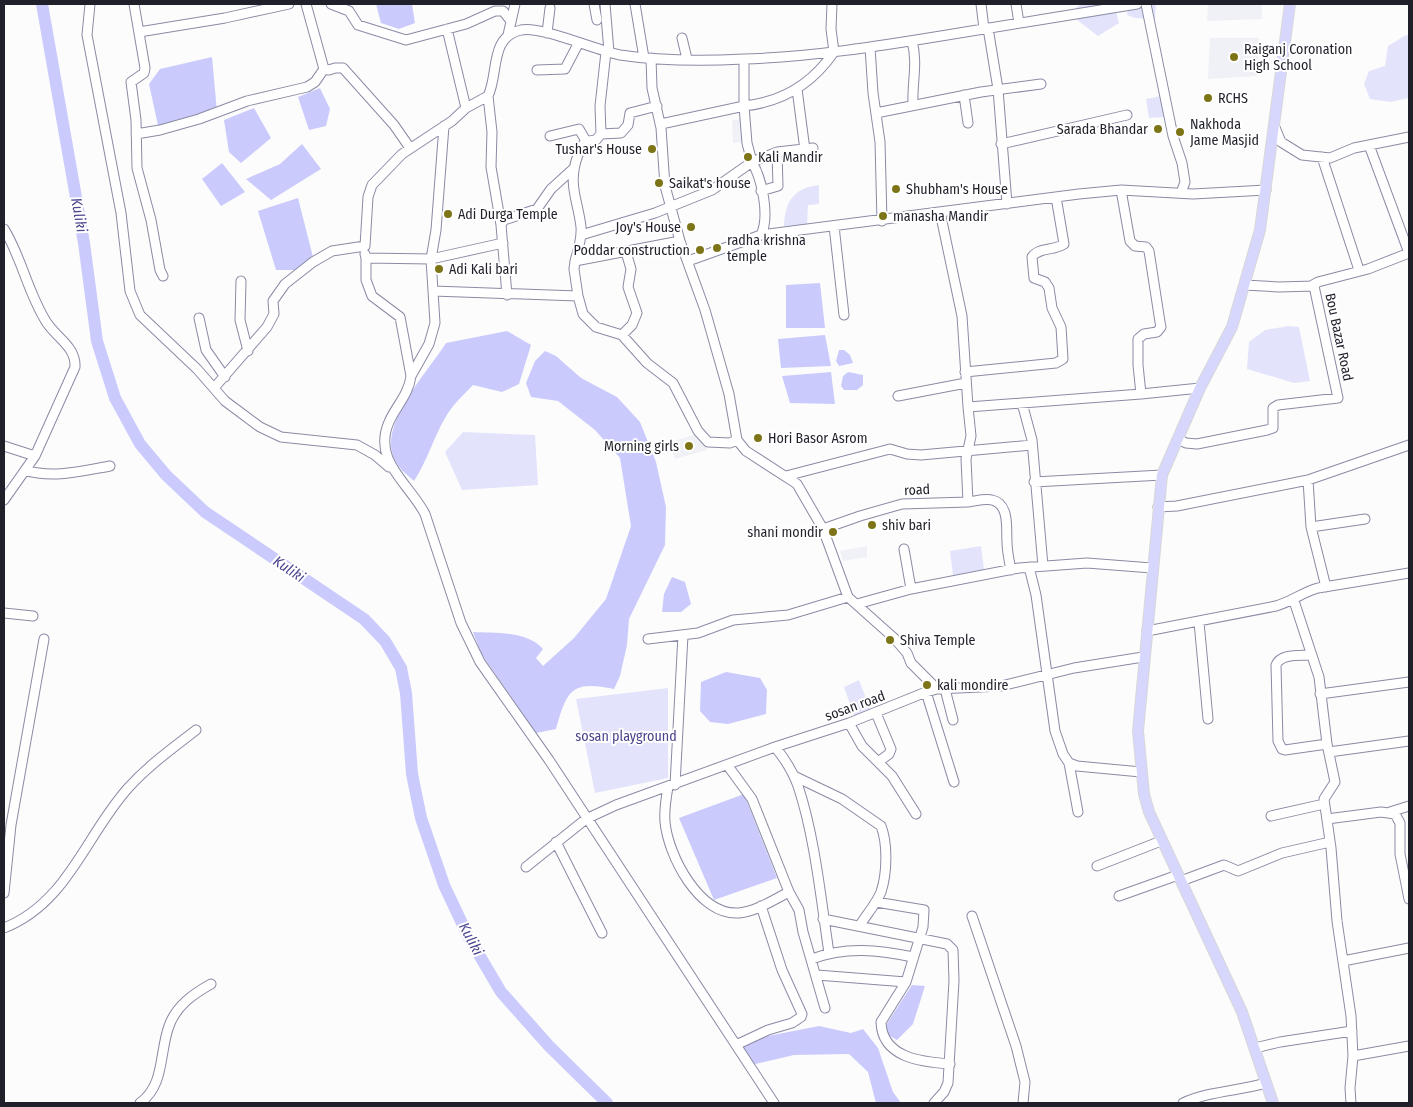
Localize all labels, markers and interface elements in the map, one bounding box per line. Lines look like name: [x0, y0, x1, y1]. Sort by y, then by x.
place label: Raiganj Coronation High School: [1244, 41, 1352, 74]
marker: Raiganj Coronation High School: [1228, 51, 1240, 63]
place label: RCHS: [1218, 90, 1248, 107]
marker: RCHS: [1202, 92, 1214, 104]
place label: Nakhoda Jame Masjid: [1190, 116, 1259, 149]
place label: Sarada Bhandar: [1057, 121, 1148, 138]
marker: Sarada Bhandar: [1152, 123, 1164, 135]
marker: Nakhoda Jame Masjid: [1174, 126, 1186, 138]
place label: Tushar's House: [556, 141, 642, 158]
marker: Tushar's House: [646, 143, 658, 155]
place label: Kali Mandir: [758, 149, 823, 166]
marker: Kali Mandir: [742, 151, 754, 163]
place label: Saikat's house: [669, 175, 751, 192]
marker: Saikat's house: [653, 177, 665, 189]
place label: Shubham's House: [906, 181, 1008, 198]
marker: Shubham's House: [890, 183, 902, 195]
water label: Kuliki: [67, 196, 91, 234]
place label: Adi Durga Temple: [458, 206, 558, 223]
marker: Adi Durga Temple: [442, 208, 454, 220]
place label: manasha Mandir: [893, 208, 988, 225]
marker: manasha Mandir: [877, 210, 889, 222]
place label: Joy's House: [616, 219, 681, 236]
marker: Joy's House: [685, 221, 697, 233]
place label: radha krishna temple: [727, 232, 806, 265]
place label: Poddar construction: [574, 242, 690, 259]
marker: radha krishna temple: [711, 242, 723, 254]
marker: Poddar construction: [694, 244, 706, 256]
place label: Adi Kali bari: [449, 261, 518, 278]
marker: Adi Kali bari: [433, 263, 445, 275]
street label: Bou Bazar Road: [1321, 291, 1357, 383]
place label: Hori Basor Asrom: [768, 430, 867, 447]
marker: Hori Basor Asrom: [752, 432, 764, 444]
place label: Morning girls: [604, 438, 679, 455]
marker: Morning girls: [683, 440, 695, 452]
street label: road: [904, 481, 930, 499]
place label: shiv bari: [882, 517, 931, 534]
marker: shiv bari: [866, 519, 878, 531]
place label: shani mondir: [747, 524, 823, 541]
marker: shani mondir: [827, 526, 839, 538]
water label: Kuliki: [270, 552, 309, 586]
place label: Shiva Temple: [900, 632, 976, 649]
marker: Shiva Temple: [884, 634, 896, 646]
place label: kali mondire: [937, 677, 1009, 694]
marker: kali mondire: [921, 679, 933, 691]
street label: sosan road: [823, 687, 887, 725]
park label: sosan playground: [575, 728, 677, 745]
water label: Kuliki: [455, 920, 487, 959]

